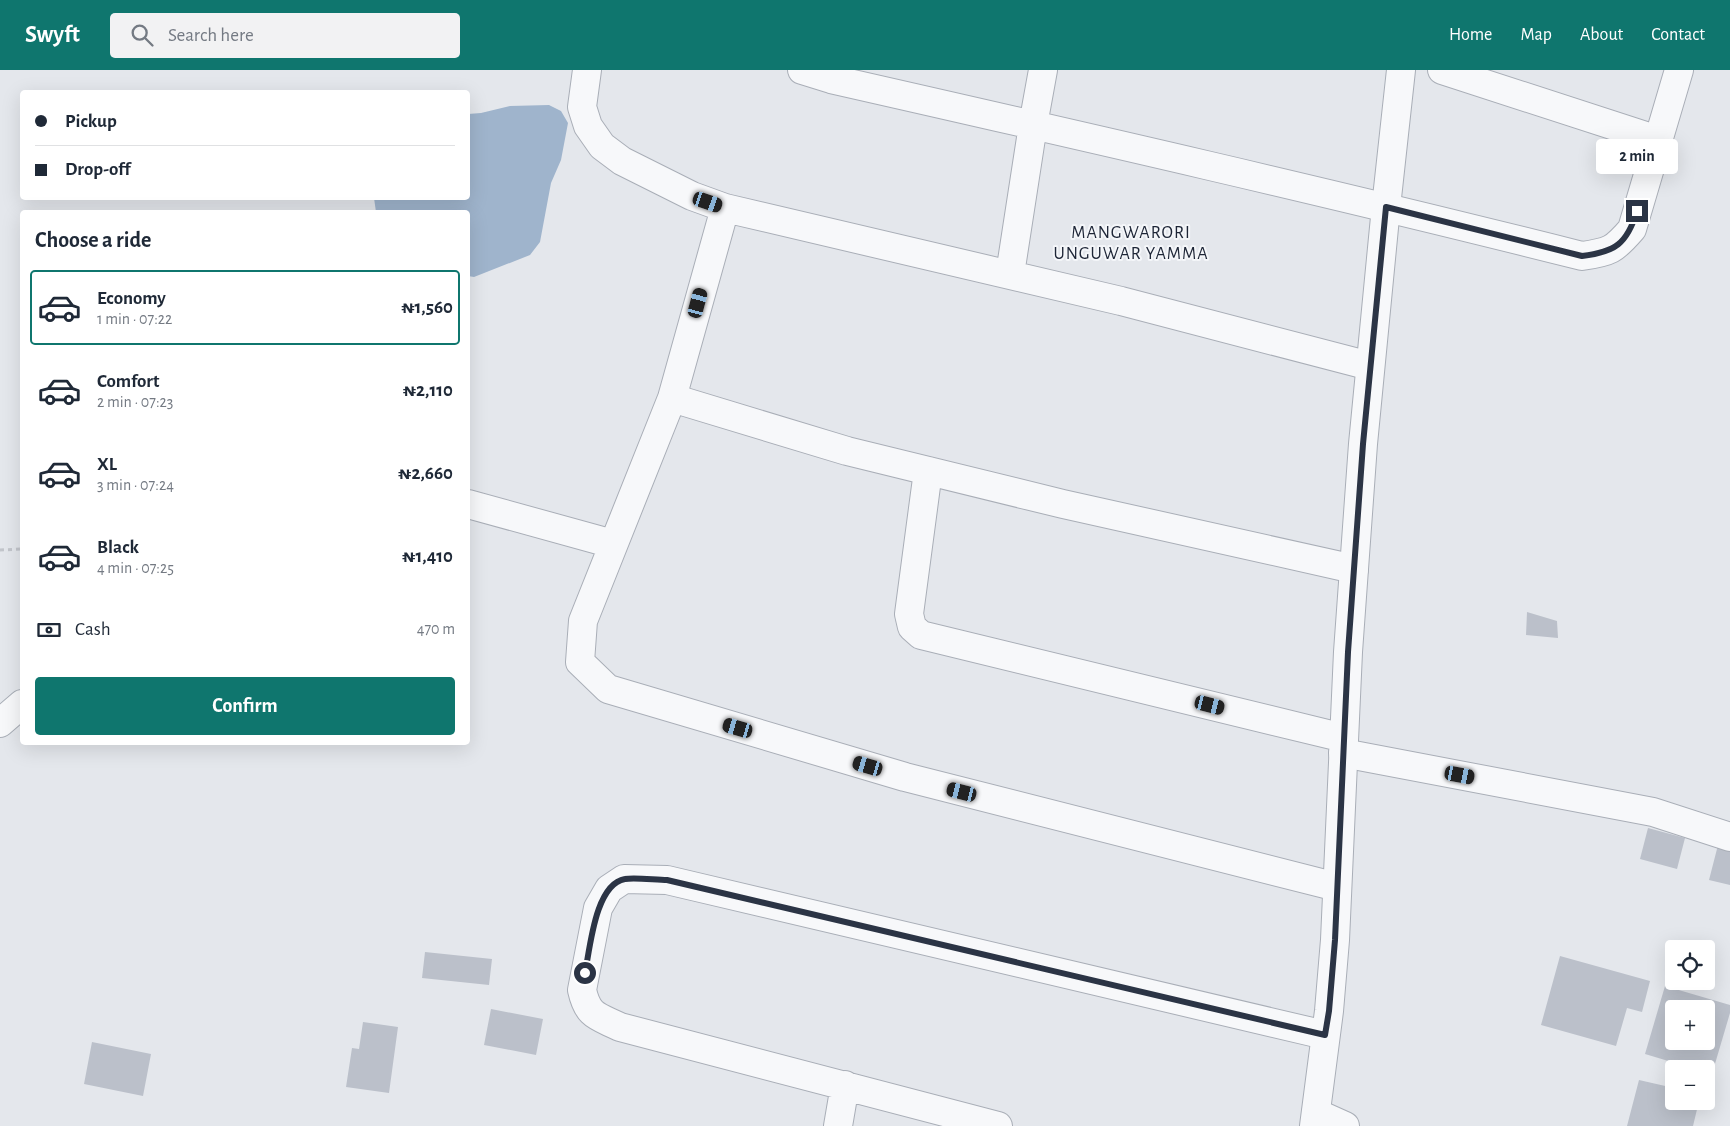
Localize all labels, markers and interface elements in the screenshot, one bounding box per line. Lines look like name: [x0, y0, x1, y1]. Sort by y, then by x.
search box: [110, 13, 460, 58]
icon: search: [128, 21, 156, 49]
text: Swyft: [25, 23, 80, 47]
text: Search here: [168, 26, 254, 45]
text: Home: [1449, 26, 1492, 44]
text: Map: [1520, 26, 1552, 44]
text: About: [1580, 26, 1623, 44]
text: Contact: [1651, 26, 1705, 44]
text: Pickup: [65, 112, 117, 131]
callout: 2 min: [1596, 138, 1678, 174]
text: 2 min: [1619, 148, 1655, 164]
text: Drop-off: [65, 160, 130, 179]
car: [691, 190, 724, 214]
route end: [1626, 200, 1648, 222]
district label: MANGWARORI UNGUWAR YAMMA: [1053, 224, 1209, 263]
text: Choose a ride: [35, 229, 151, 251]
icon: car: [37, 285, 82, 330]
car: [686, 287, 709, 319]
text: Economy: [97, 289, 166, 308]
text: ₦1,560: [401, 298, 453, 317]
text: 1 min · 07:22: [97, 311, 172, 327]
icon: car: [37, 368, 82, 413]
text: Comfort: [97, 372, 159, 391]
text: ₦2,110: [403, 381, 453, 400]
text: 2 min · 07:23: [97, 394, 173, 410]
icon: car: [37, 451, 82, 496]
text: XL: [97, 455, 117, 474]
text: ₦2,660: [398, 464, 453, 483]
text: 3 min · 07:24: [97, 477, 174, 493]
icon: car: [37, 534, 82, 579]
text: Black: [97, 538, 139, 557]
text: ₦1,410: [402, 547, 453, 566]
text: 4 min · 07:25: [97, 560, 174, 576]
icon: cash: [35, 616, 63, 644]
text: Cash: [75, 620, 111, 639]
text: 470 m: [417, 621, 455, 637]
button: Confirm: [35, 677, 455, 735]
car: [1193, 694, 1226, 716]
car: [721, 717, 754, 739]
car: [851, 755, 884, 777]
car: [1443, 765, 1476, 785]
car: [945, 781, 978, 803]
map controls: [1665, 940, 1715, 1110]
button: locate: [1665, 940, 1715, 990]
route start: [574, 962, 596, 984]
button: +: [1665, 1000, 1715, 1050]
button: −: [1665, 1060, 1715, 1110]

